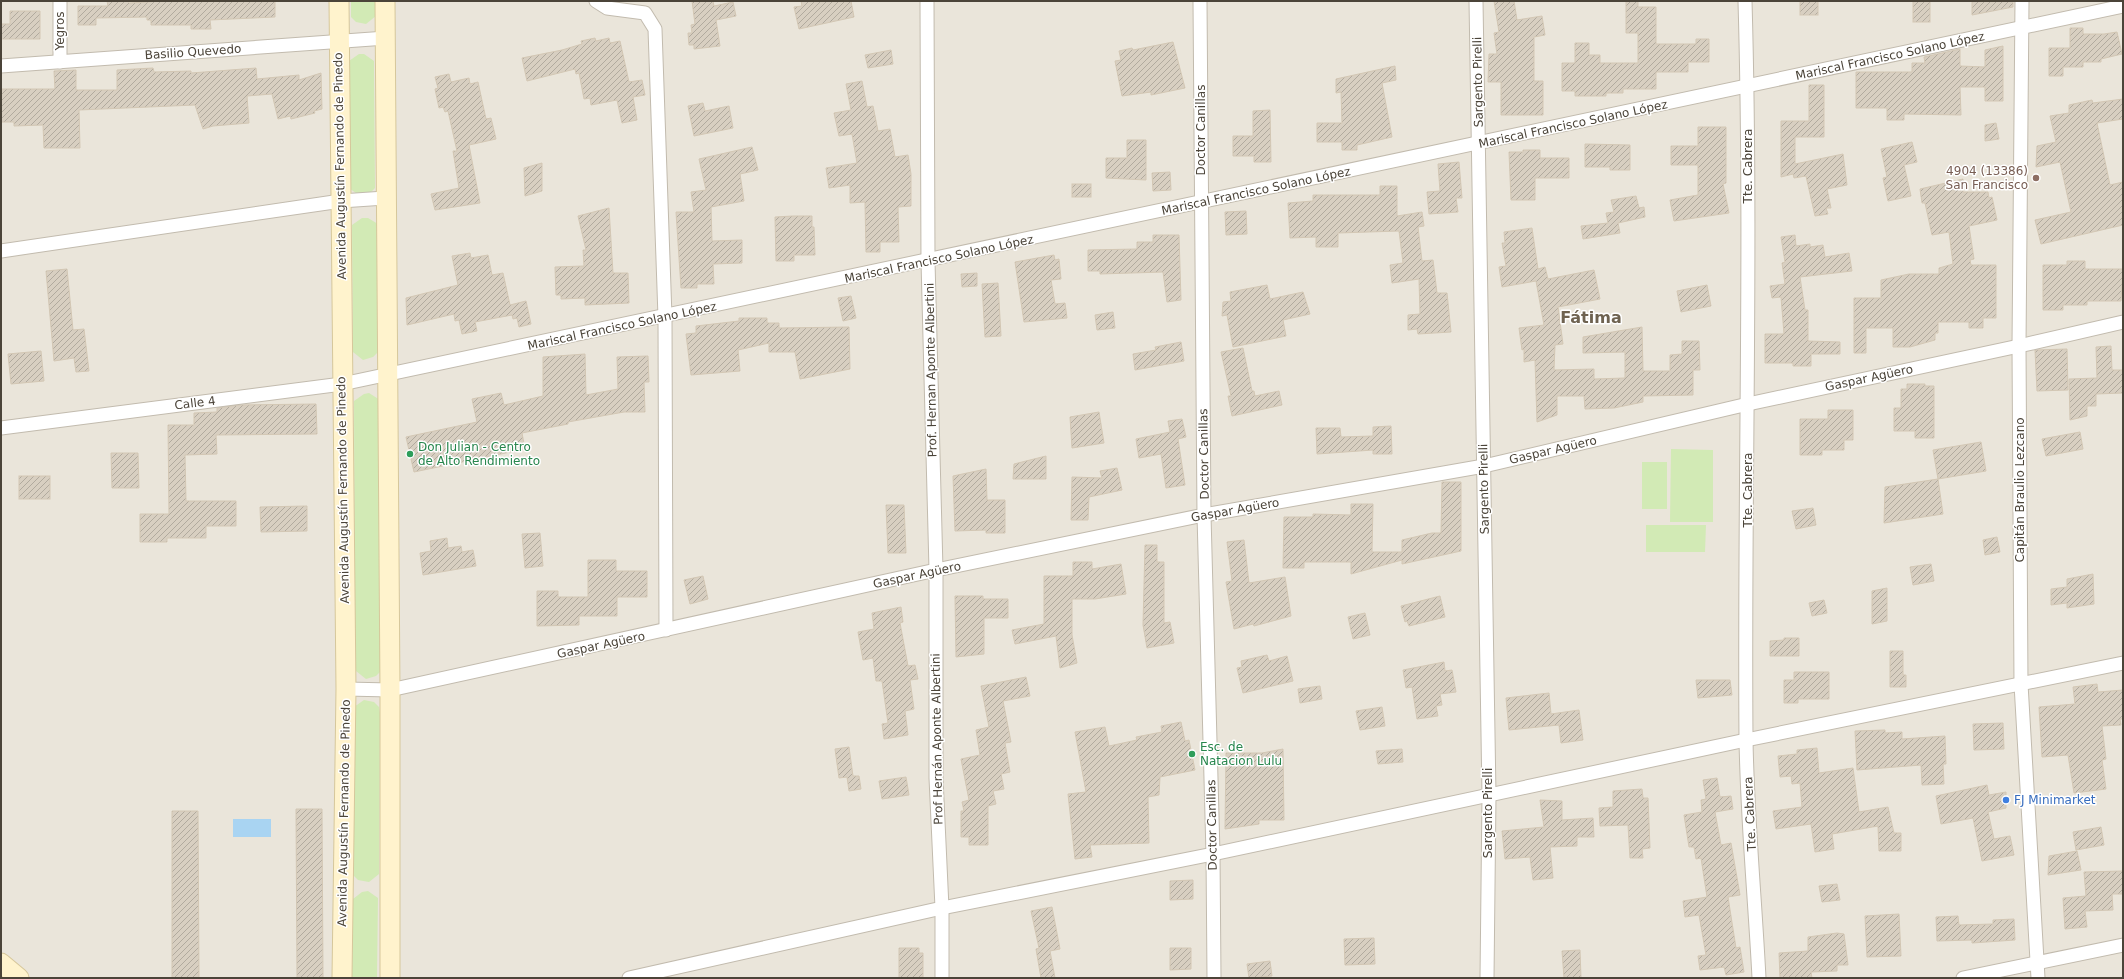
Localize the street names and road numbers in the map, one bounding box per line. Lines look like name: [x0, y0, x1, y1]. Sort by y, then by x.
street label: Yegros: [53, 12, 67, 52]
street label: Mariscal Francisco Solano López: [1794, 29, 1986, 83]
street label: Sargento Pirelli: [1470, 37, 1486, 127]
street label: Basilio Quevedo: [144, 42, 242, 62]
street label: Avenida Augustín Fernando de Pinedo: [331, 52, 349, 280]
street label: Doctor Canillas: [1194, 85, 1208, 175]
street label: Mariscal Francisco Solano López: [1477, 97, 1669, 151]
street label: Tte. Cabrera: [1741, 129, 1755, 204]
street label: Mariscal Francisco Solano López: [1160, 164, 1352, 218]
street label: Mariscal Francisco Solano López: [843, 232, 1035, 286]
street label: Prof. Hernan Aponte Albertini: [922, 283, 940, 457]
street label: Mariscal Francisco Solano López: [526, 299, 718, 353]
street label: Gaspar Agüero: [1824, 362, 1914, 394]
street label: Avenida Augustín Fernando de Pinedo: [334, 376, 352, 604]
street label: Calle 4: [174, 394, 216, 412]
street label: Doctor Canillas: [1196, 408, 1212, 500]
street label: Capitán Braulio Lezcano: [2013, 417, 2027, 563]
street label: Gaspar Agüero: [1508, 433, 1598, 467]
street label: Sargento Pirelli: [1476, 444, 1492, 534]
street label: Tte. Cabrera: [1741, 453, 1755, 528]
street label: Gaspar Agüero: [1190, 495, 1280, 525]
street label: Gaspar Agüero: [872, 559, 962, 591]
street label: Gaspar Agüero: [556, 629, 646, 661]
street label: Prof Hernán Aponte Albertini: [929, 653, 945, 825]
street label: Avenida Augustín Fernando de Pinedo: [335, 699, 353, 927]
street label: Sargento Pirelli: [1481, 768, 1495, 858]
street label: Tte. Cabrera: [1741, 776, 1759, 853]
street label: Doctor Canillas: [1204, 779, 1220, 871]

